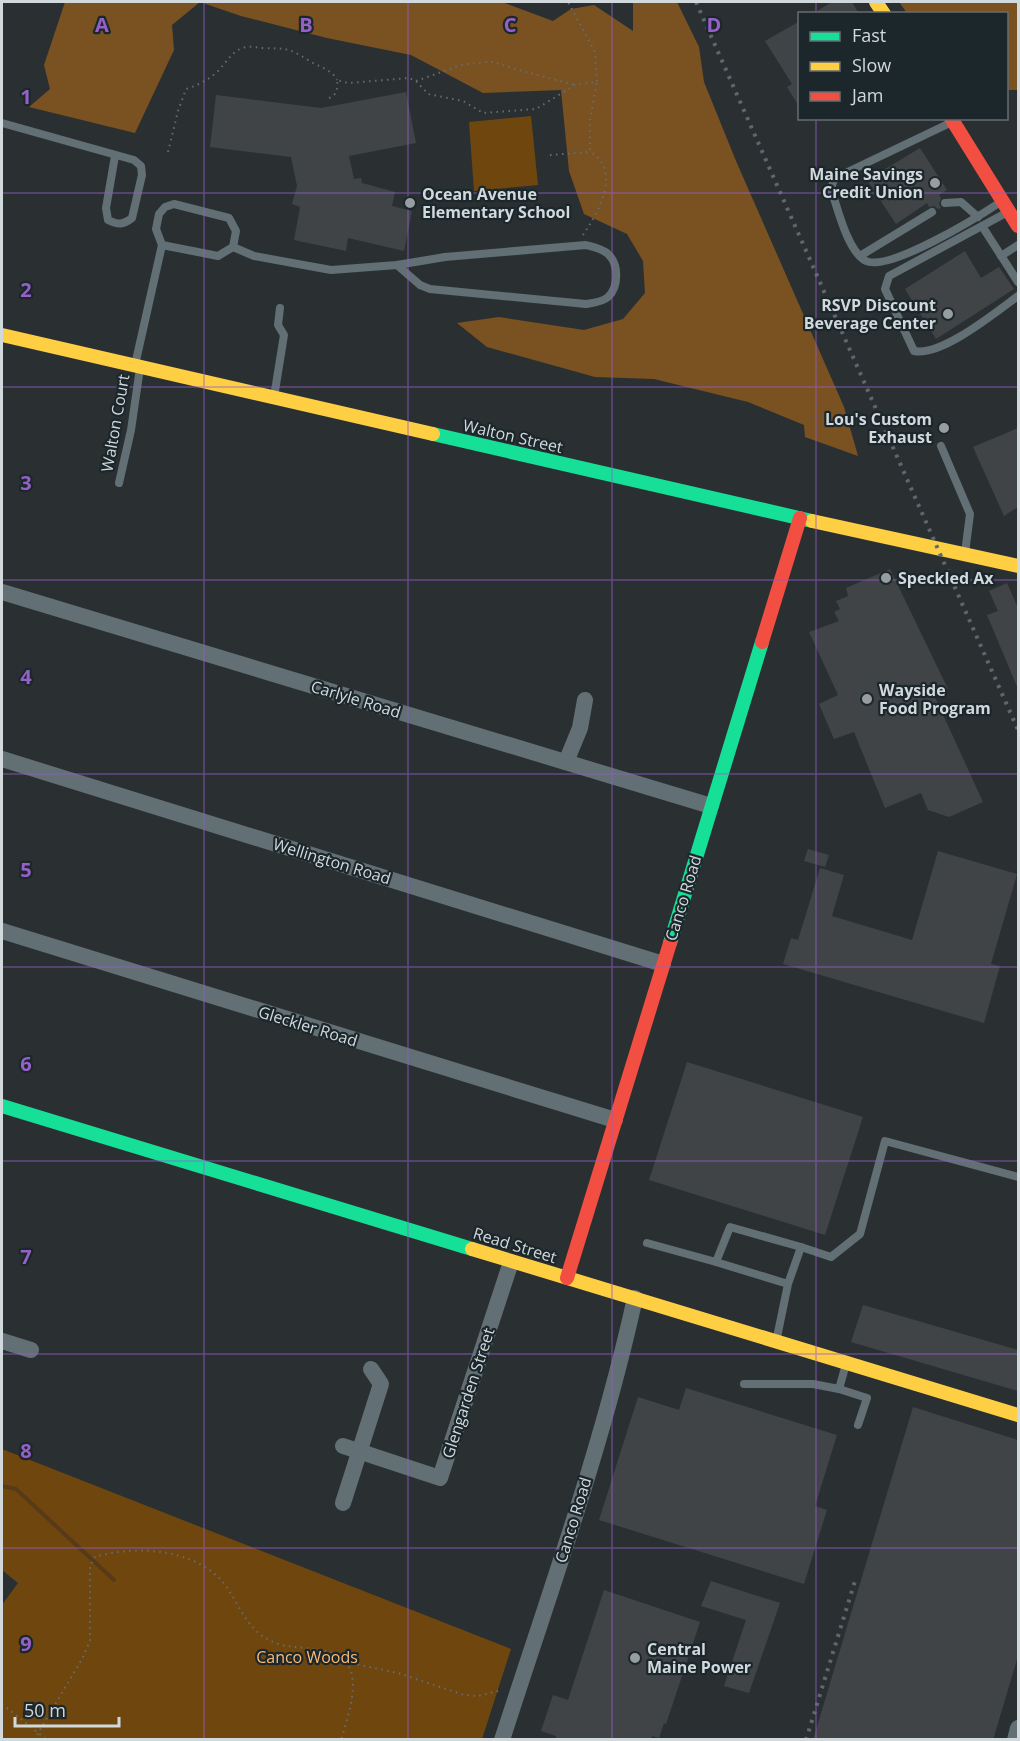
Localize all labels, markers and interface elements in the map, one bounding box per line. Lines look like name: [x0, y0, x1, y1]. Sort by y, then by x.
text: A: [95, 11, 109, 38]
text: B: [299, 11, 313, 38]
text: C: [504, 11, 517, 38]
text: D: [707, 11, 721, 38]
legend: [798, 12, 1008, 120]
text: Fast: [852, 23, 886, 47]
text: Slow: [852, 53, 891, 77]
text: 1: [20, 83, 32, 110]
text: Jam: [850, 83, 884, 107]
place label: Maine Savings Credit Union: [809, 163, 923, 203]
marker: Maine Savings Credit Union: [928, 176, 942, 190]
place label: Ocean Avenue Elementary School: [422, 183, 570, 223]
marker: Ocean Avenue Elementary School: [403, 196, 417, 210]
text: 2: [20, 276, 32, 303]
place label: RSVP Discount Beverage Center: [804, 294, 936, 334]
marker: RSVP Discount Beverage Center: [941, 307, 955, 321]
street label: Walton Court: [96, 372, 134, 474]
place label: Lou's Custom Exhaust: [825, 408, 932, 448]
street label: Walton Street: [461, 414, 565, 458]
marker: Lou's Custom Exhaust: [937, 421, 951, 435]
text: 3: [20, 469, 32, 496]
place label: Speckled Ax: [898, 567, 994, 589]
marker: Speckled Ax: [879, 571, 893, 585]
text: 4: [20, 663, 32, 690]
street label: Carlyle Road: [308, 675, 404, 723]
place label: Wayside Food Program: [879, 679, 991, 719]
marker: Wayside Food Program: [860, 692, 874, 706]
street label: Wellington Road: [271, 833, 393, 889]
street label: Canco Road: [660, 853, 706, 943]
text: 5: [20, 856, 32, 883]
street label: Gleckler Road: [256, 1000, 360, 1052]
text: 6: [20, 1050, 32, 1077]
street label: Read Street: [470, 1222, 560, 1268]
text: 7: [20, 1243, 32, 1270]
street label: Glengarden Street: [437, 1325, 500, 1461]
text: 8: [20, 1437, 32, 1464]
street label: Canco Road: [550, 1475, 596, 1565]
text: 9: [20, 1630, 32, 1657]
place label: Central Maine Power: [647, 1638, 751, 1678]
park label: Canco Woods: [256, 1646, 358, 1668]
marker: Central Maine Power: [628, 1651, 642, 1665]
scale bar: [15, 1690, 118, 1728]
text: 50 m: [24, 1698, 66, 1722]

